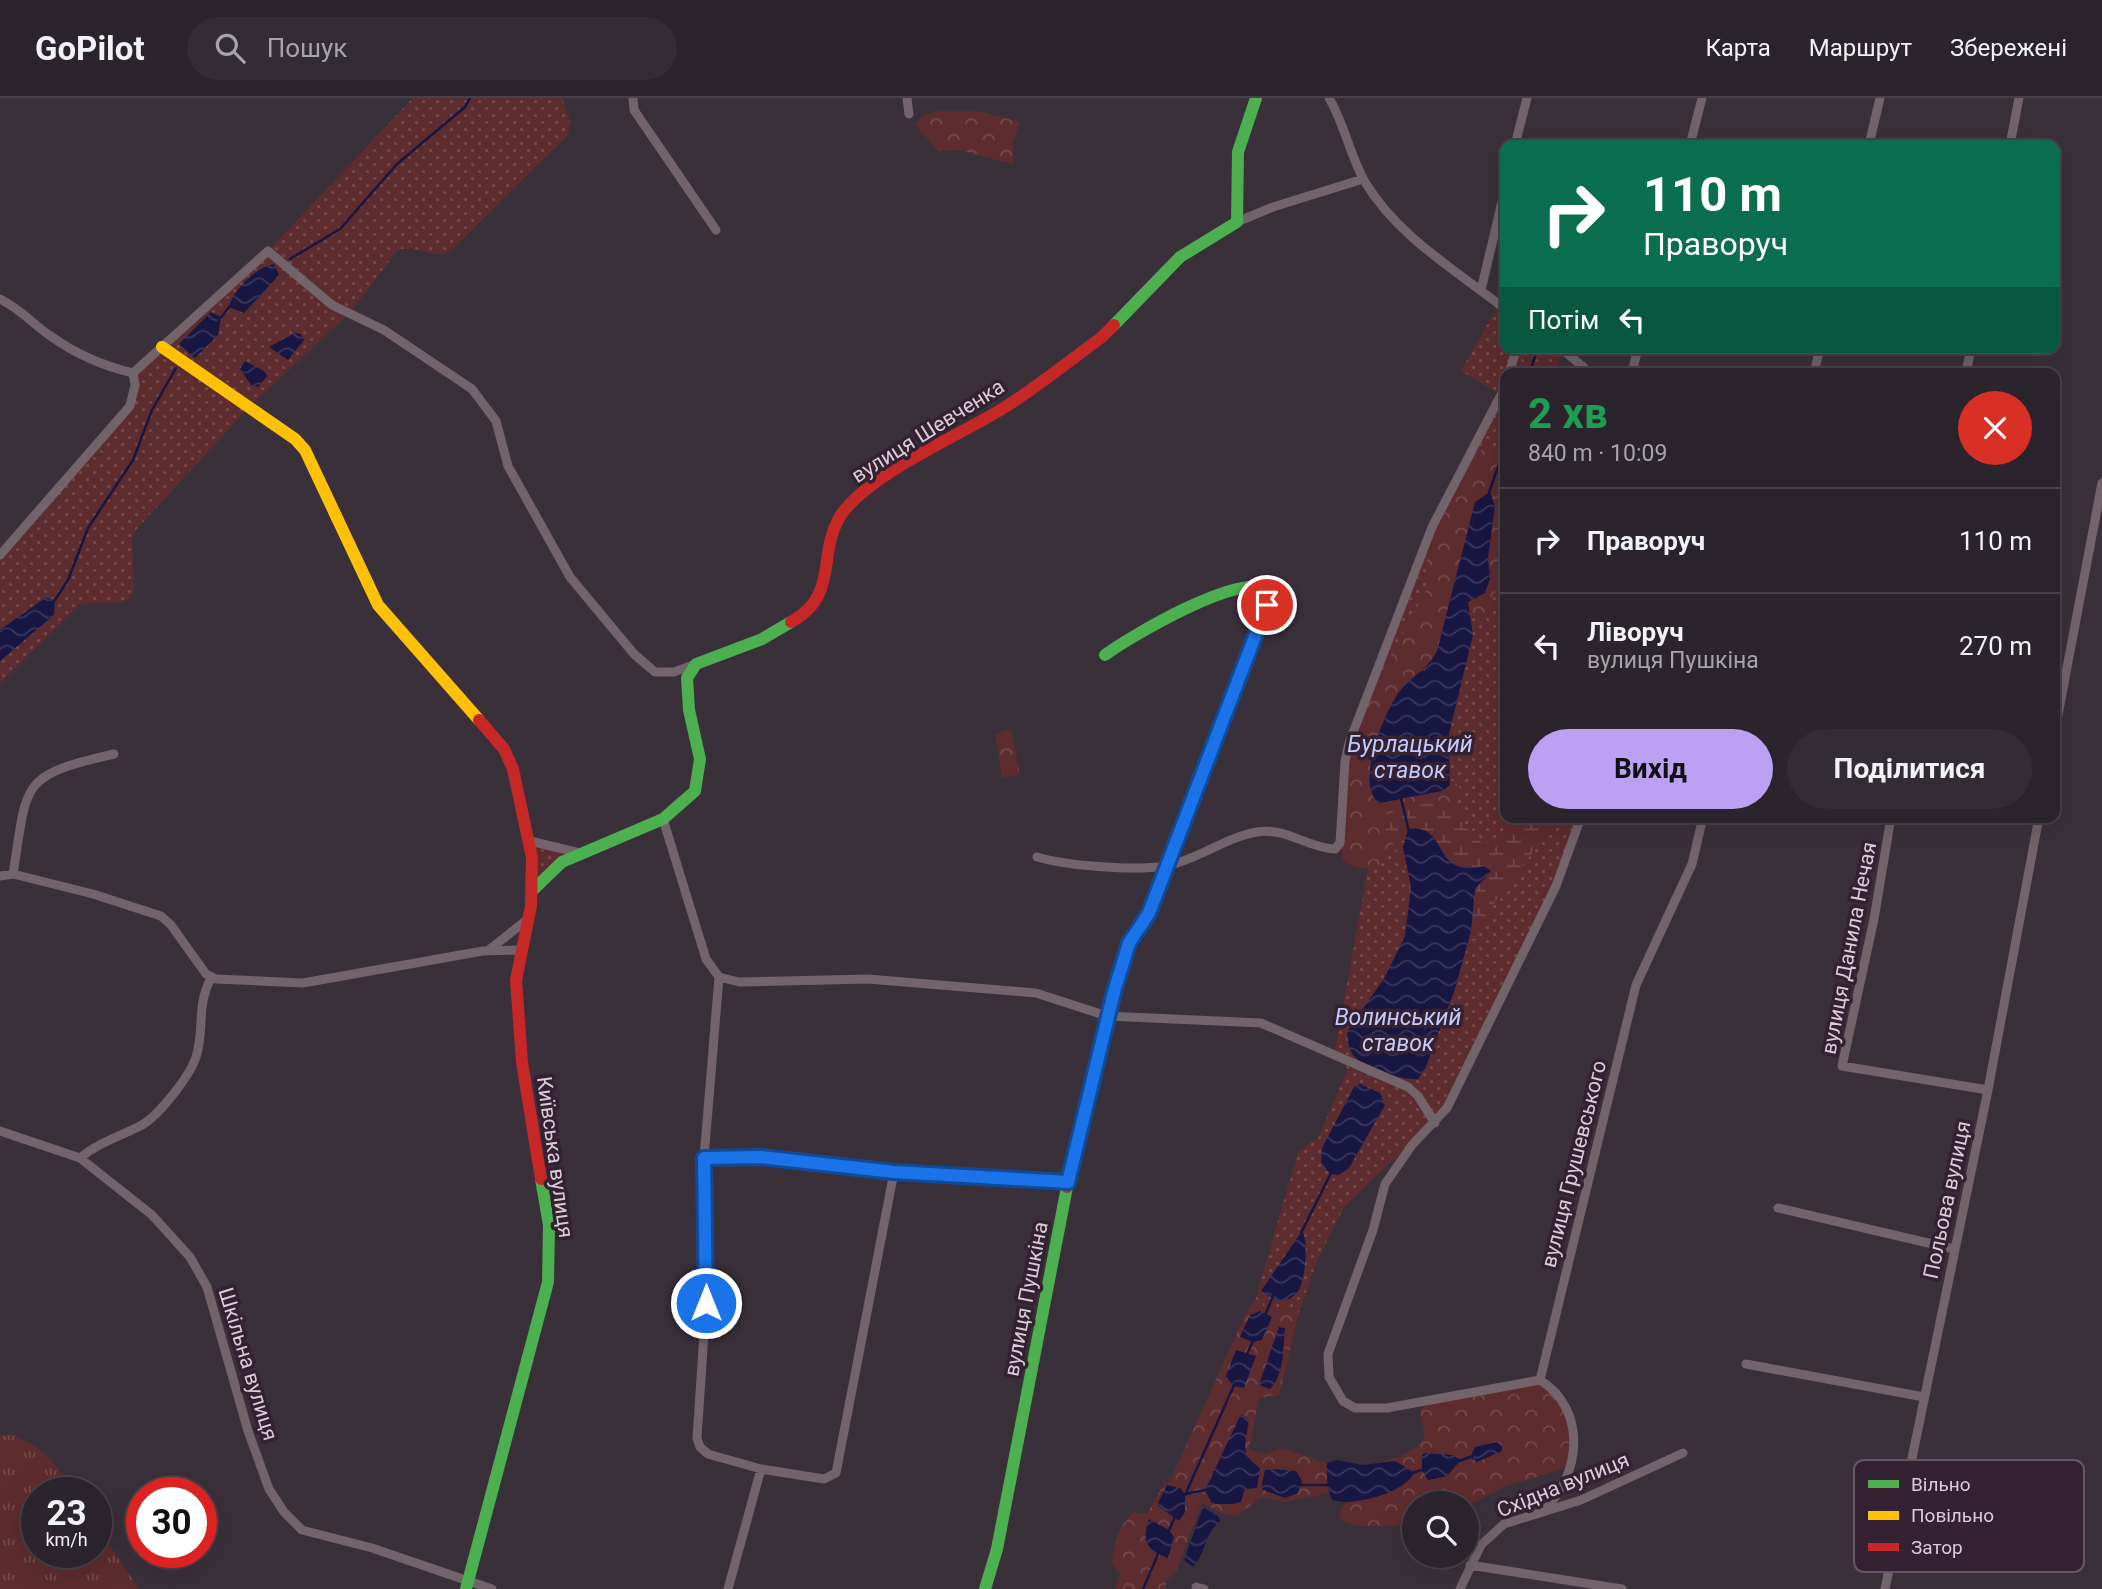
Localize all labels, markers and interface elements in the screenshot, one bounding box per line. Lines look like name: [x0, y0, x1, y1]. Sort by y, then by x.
search box: [187, 17, 677, 80]
text: GoPilot: [35, 29, 145, 68]
icon: search: [211, 29, 249, 67]
text: Пошук: [267, 33, 347, 63]
text: Карта: [1705, 34, 1771, 62]
text: Маршрут: [1809, 34, 1912, 62]
text: Збережені: [1950, 34, 2067, 62]
text: 110 m: [1643, 166, 1782, 223]
icon: right: [1528, 168, 1619, 259]
text: Праворуч: [1643, 225, 1788, 263]
icon: left: [1613, 301, 1651, 339]
text: Потім: [1528, 305, 1599, 335]
street label: вулиця Шевченка: [847, 374, 1009, 488]
text: 2 хв: [1528, 389, 1608, 438]
button: close: [1958, 391, 2032, 465]
text: 840 m · 10:09: [1528, 440, 1667, 467]
icon: right: [1528, 522, 1566, 560]
text: Праворуч: [1587, 526, 1705, 556]
text: 110 m: [1959, 526, 2032, 556]
pin: [1237, 575, 1297, 635]
icon: arrive: [1248, 586, 1286, 624]
text: Ліворуч: [1587, 617, 1684, 647]
icon: left: [1528, 627, 1566, 665]
text: 270 m: [1959, 631, 2032, 661]
text: вулиця Пушкіна: [1587, 647, 1759, 674]
button: Вихід: [1528, 729, 1773, 809]
button: Поділитися: [1787, 729, 2032, 809]
water label: Бурлацький ставок: [1347, 731, 1473, 784]
street label: вулиця Данила Нечая: [1817, 840, 1881, 1056]
water label: Волинський ставок: [1335, 1004, 1461, 1057]
street label: вулиця Грушевського: [1537, 1058, 1611, 1270]
street label: Київська вулиця: [532, 1075, 578, 1239]
street label: Польова вулиця: [1919, 1119, 1975, 1281]
street label: вулиця Пушкіна: [999, 1220, 1053, 1378]
position arrow: [669, 1266, 743, 1340]
street label: Шкільна вулиця: [213, 1285, 283, 1443]
street label: Східна вулиця: [1493, 1448, 1633, 1522]
legend: [1854, 1460, 2084, 1572]
text: Вільно: [1911, 1473, 1971, 1496]
speed limit sign: 30: [126, 1477, 217, 1568]
map controls: [1402, 1491, 1479, 1568]
button: search: [1402, 1491, 1479, 1568]
text: 23: [46, 1493, 87, 1534]
text: Повільно: [1911, 1504, 1994, 1527]
text: km/h: [45, 1529, 88, 1550]
text: Затор: [1911, 1536, 1963, 1559]

